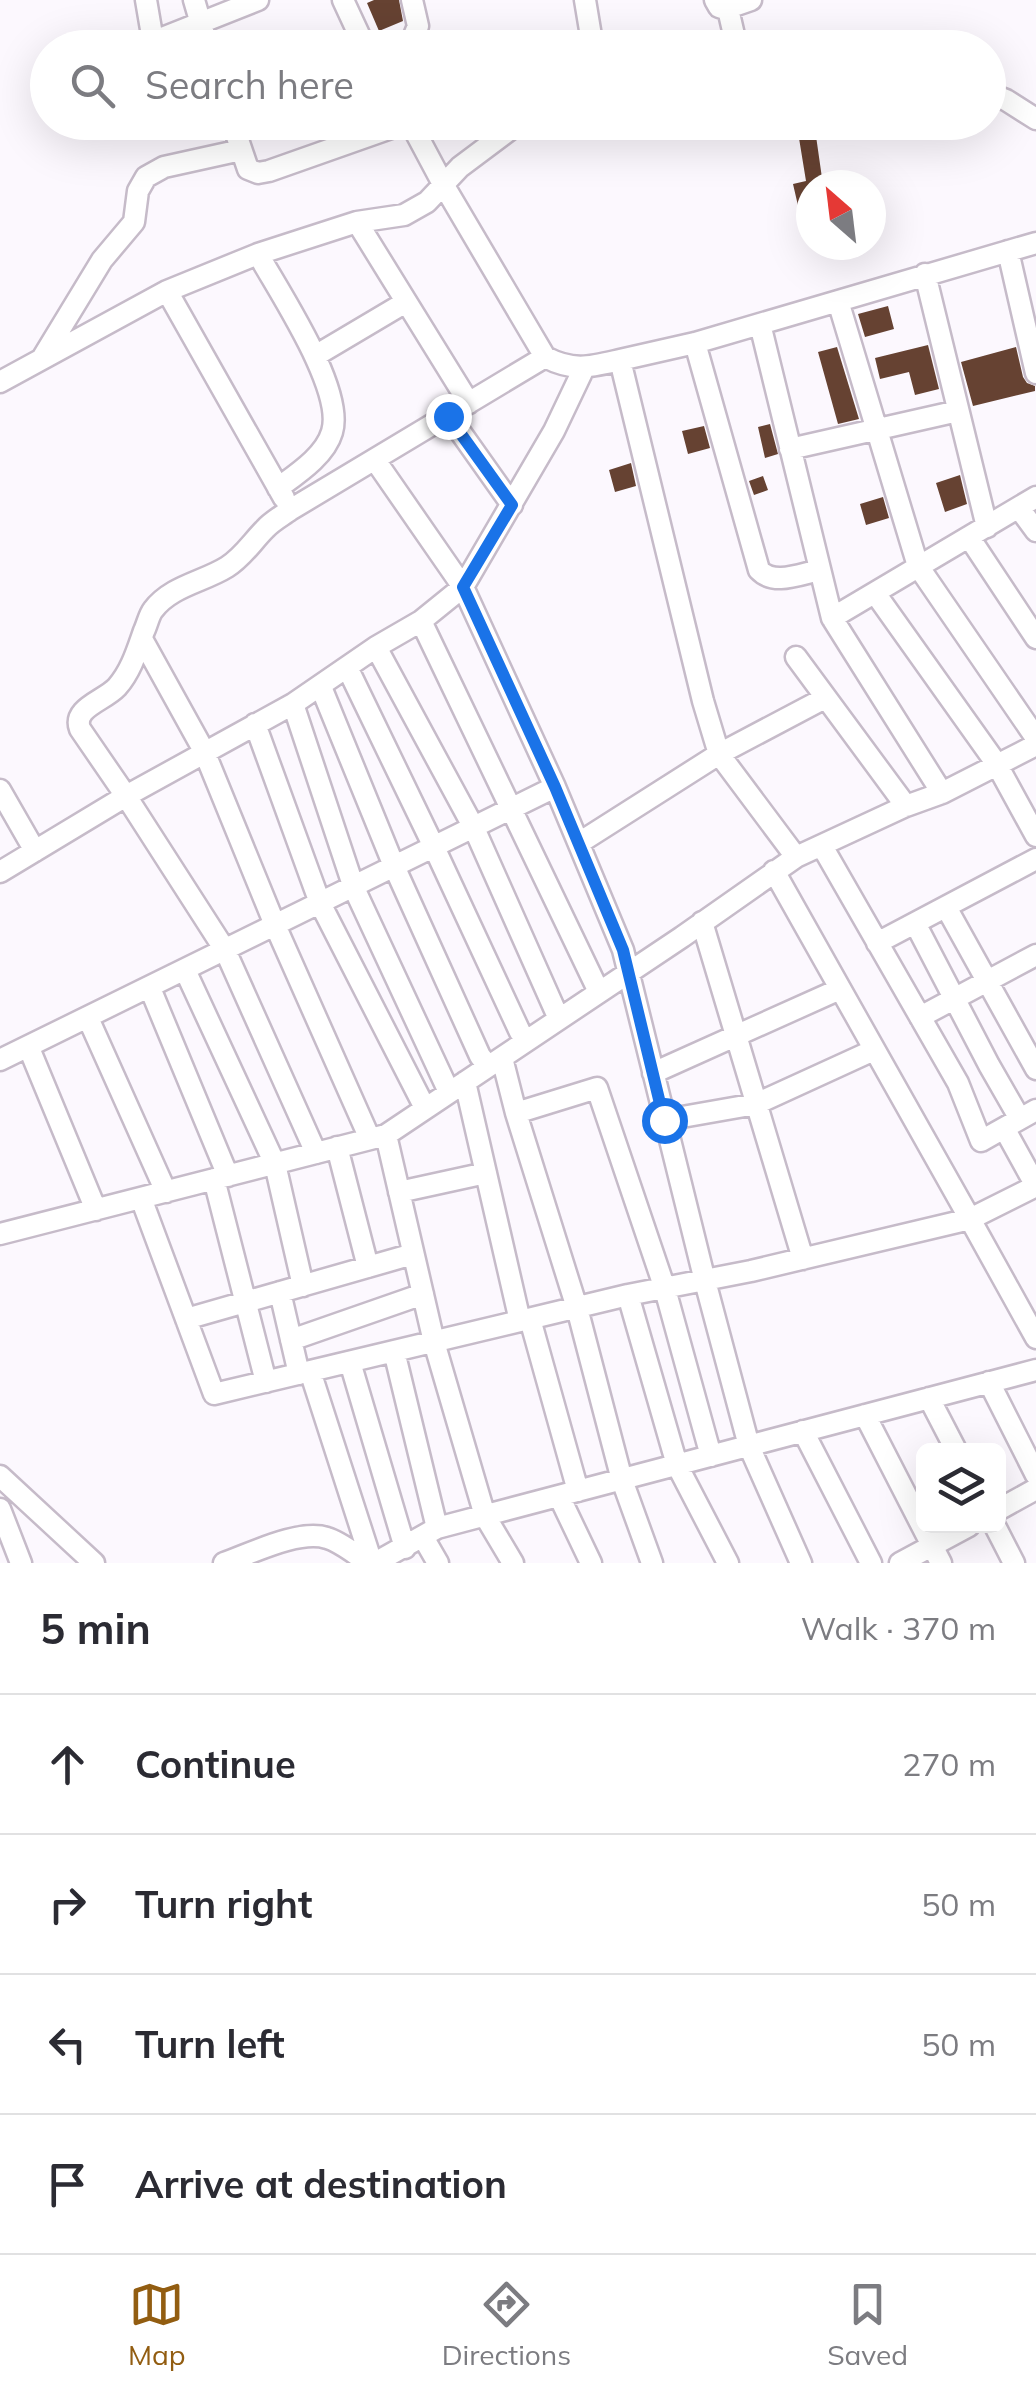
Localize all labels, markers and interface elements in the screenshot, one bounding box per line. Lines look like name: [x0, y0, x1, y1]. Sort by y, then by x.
search box: [30, 30, 1006, 140]
icon: search: [65, 58, 120, 113]
text: Search here: [145, 61, 354, 109]
north arrow: [796, 170, 886, 260]
route end: [426, 394, 472, 440]
route start: [642, 1098, 688, 1144]
map controls: [916, 1443, 1006, 1533]
button: layers: [916, 1443, 1006, 1533]
text: 5 min: [40, 1602, 151, 1655]
text: Walk · 370 m: [801, 1608, 996, 1648]
icon: ahead: [40, 1737, 95, 1792]
text: Continue: [135, 1740, 296, 1788]
text: 270 m: [902, 1744, 996, 1784]
icon: right: [40, 1877, 95, 1932]
text: Turn right: [135, 1880, 312, 1928]
text: 50 m: [921, 1884, 996, 1924]
icon: left: [40, 2017, 95, 2072]
text: Turn left: [135, 2020, 285, 2068]
text: 50 m: [921, 2024, 996, 2064]
icon: arrive: [40, 2157, 95, 2212]
text: Arrive at destination: [135, 2160, 507, 2208]
tab: Map: [128, 2277, 186, 2372]
tab: Directions: [442, 2277, 571, 2372]
tab: Saved: [827, 2277, 908, 2372]

